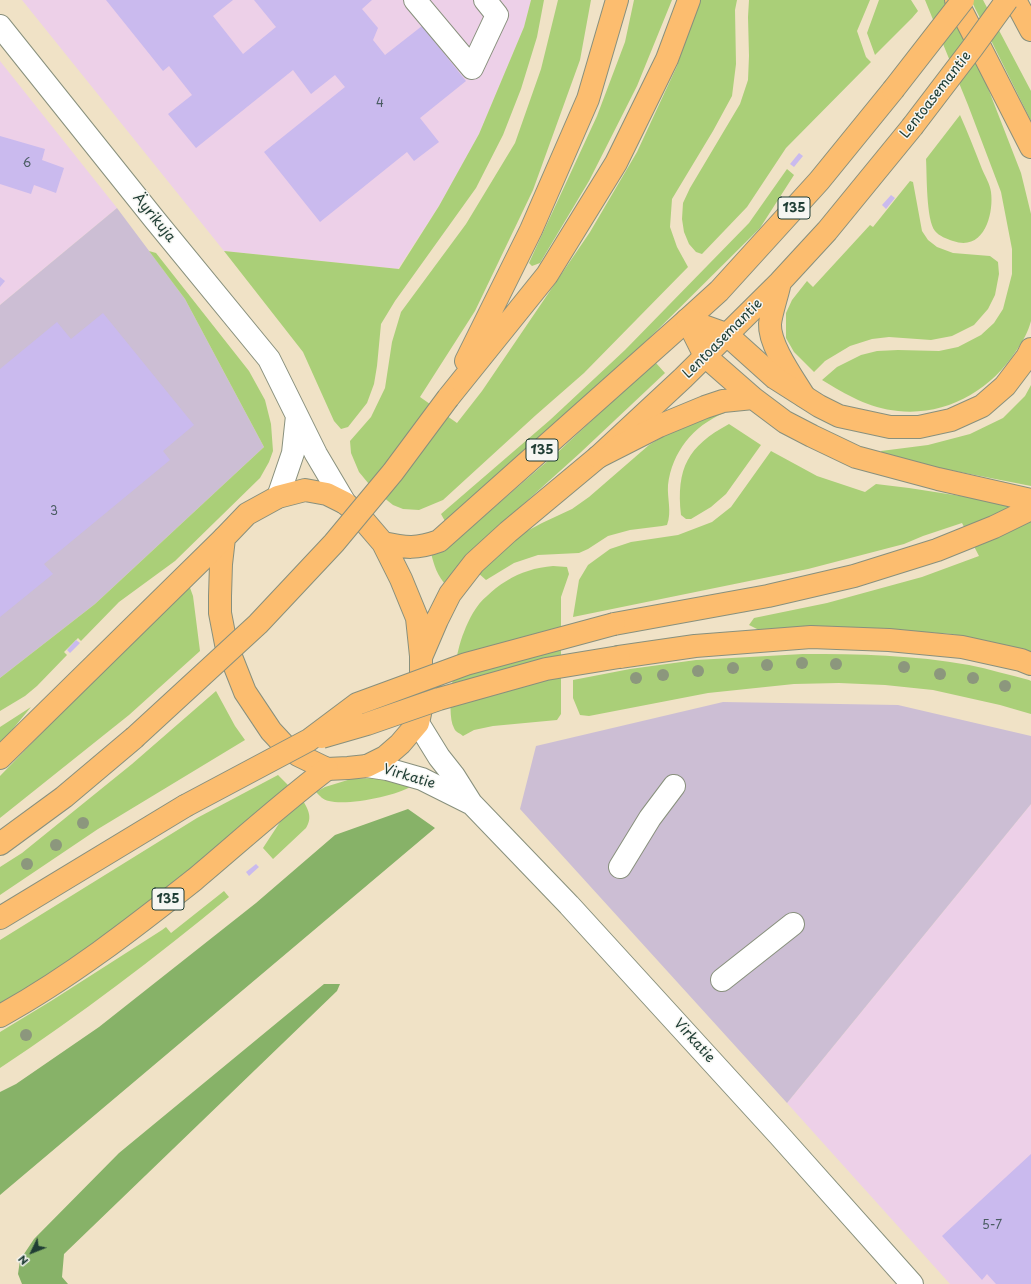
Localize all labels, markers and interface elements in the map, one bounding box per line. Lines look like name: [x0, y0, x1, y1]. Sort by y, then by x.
street label: Lentoasemantie: [897, 48, 975, 142]
house number: 4: [376, 97, 384, 111]
house number: 6: [23, 157, 31, 171]
street label: Äyrikuja: [129, 190, 179, 246]
road number: 135: [778, 197, 810, 219]
street label: Lentoasemantie: [680, 296, 766, 382]
road number: 135: [526, 439, 558, 461]
house number: 3: [50, 505, 58, 519]
street label: Virkatie: [381, 761, 437, 793]
road number: 135: [152, 888, 184, 910]
street label: Virkatie: [670, 1015, 718, 1067]
house number: 5-7: [982, 1219, 1002, 1233]
north arrow: [12, 1232, 52, 1272]
text: N: [14, 1252, 32, 1270]

